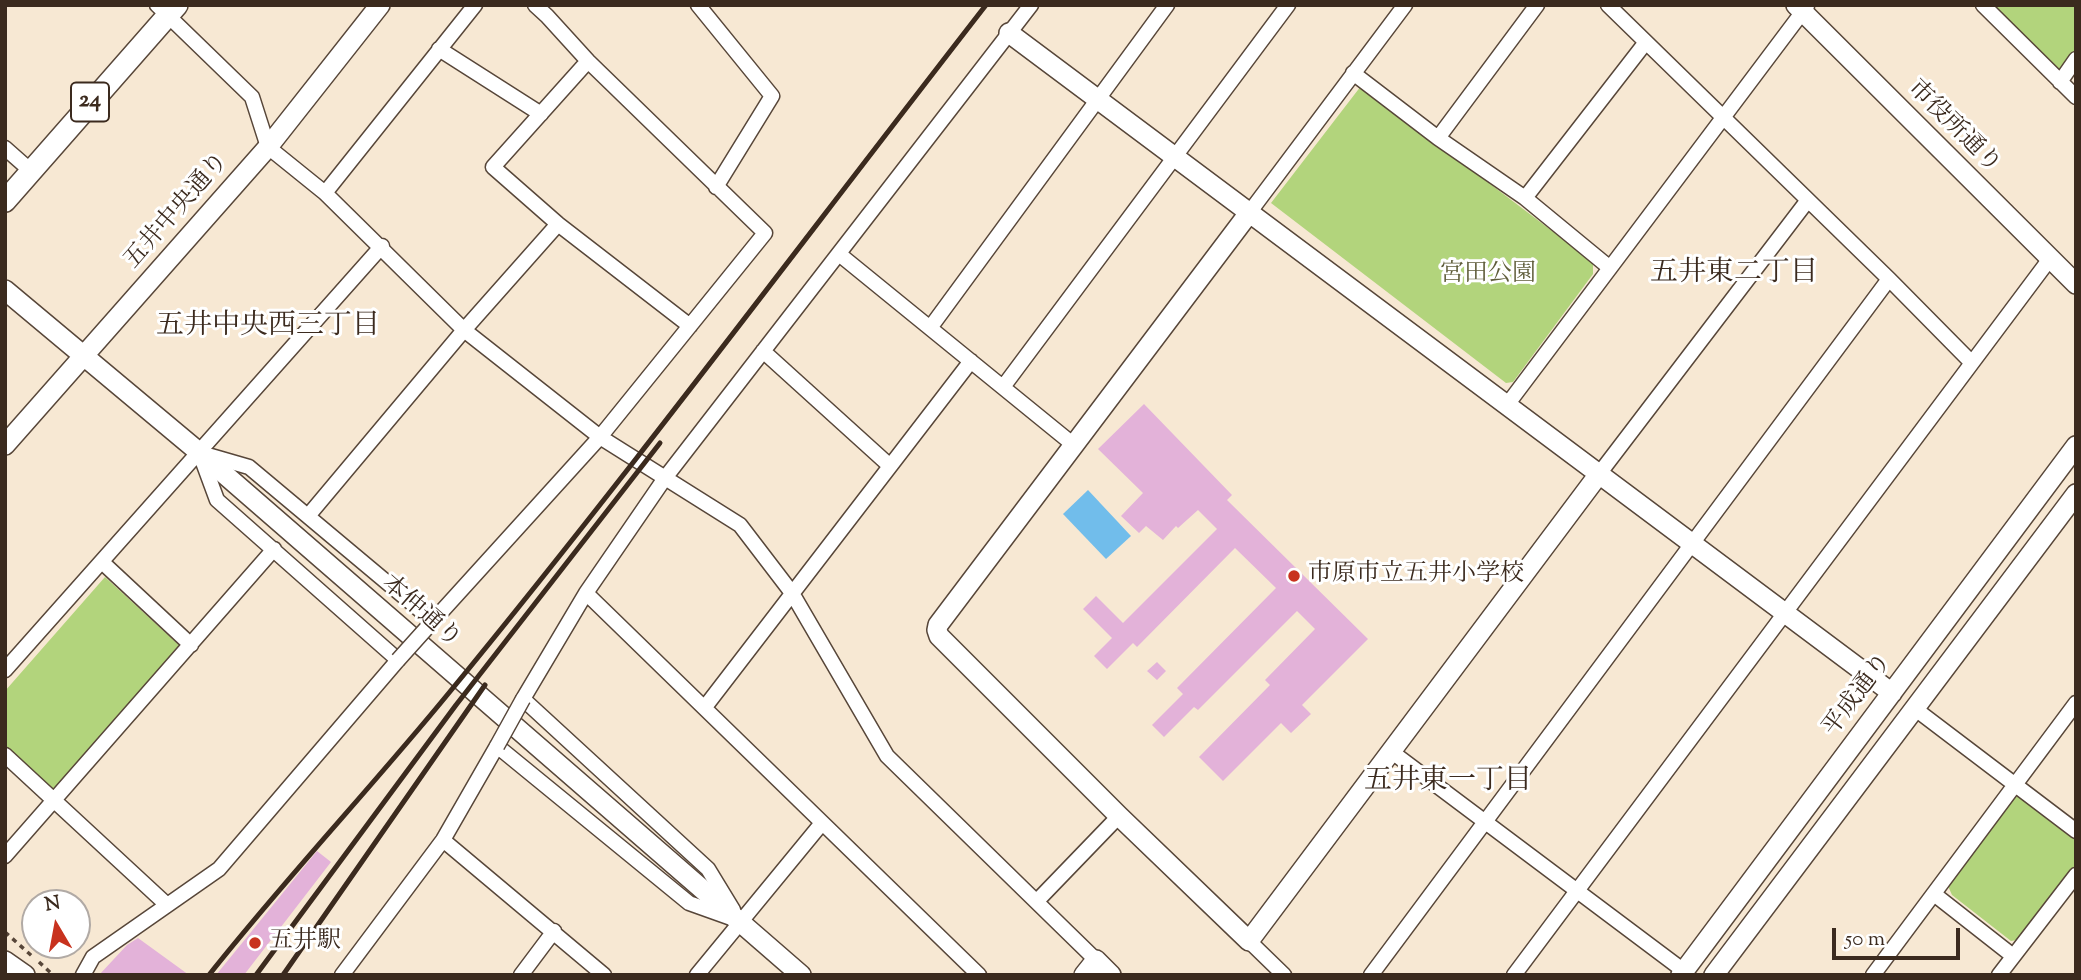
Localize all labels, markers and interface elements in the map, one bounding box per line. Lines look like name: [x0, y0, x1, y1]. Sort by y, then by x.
street label: 市役所通り: [1900, 75, 2006, 181]
road number: 24: [71, 82, 109, 122]
street label: 五井中央通り: [120, 148, 236, 276]
district label: 五井東二丁目: [1650, 258, 1818, 292]
park label: 宮田公園: [1440, 262, 1536, 290]
district label: 五井中央西三丁目: [156, 311, 380, 345]
place label: 市原市立五井小学校: [1308, 562, 1524, 590]
marker: 市原市立五井小学校: [1286, 568, 1302, 584]
street label: 本仲通り: [374, 571, 466, 655]
street label: 平成通り: [1819, 649, 1899, 743]
district label: 五井東一丁目: [1364, 766, 1532, 800]
north arrow: [21, 889, 91, 959]
text: N: [43, 890, 62, 919]
scale bar: [1836, 914, 1964, 958]
text: 50 m: [1845, 925, 1885, 955]
place label: 五井駅: [269, 929, 341, 957]
marker: 五井駅: [247, 935, 263, 951]

